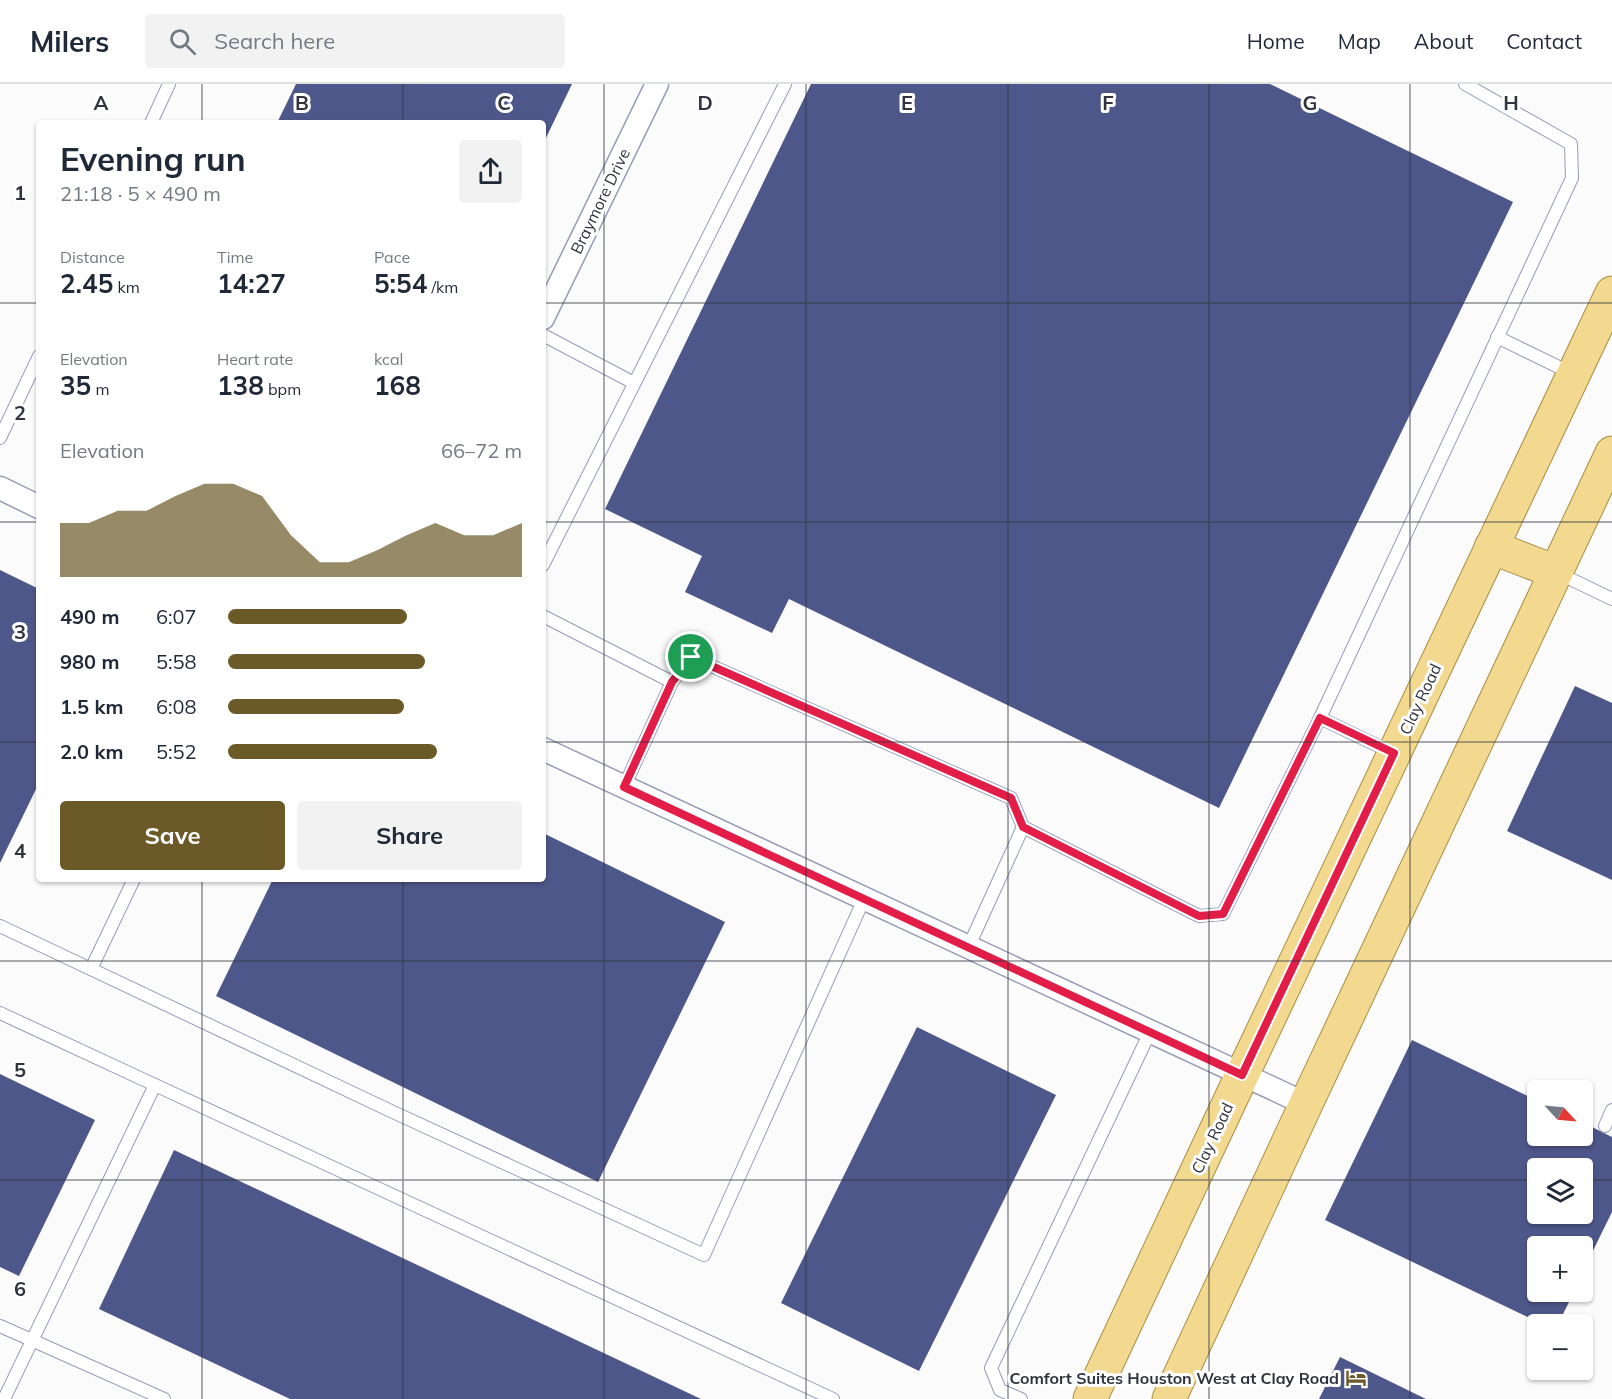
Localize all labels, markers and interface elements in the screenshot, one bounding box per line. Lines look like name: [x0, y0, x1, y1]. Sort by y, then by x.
search box: [145, 14, 565, 68]
text: Milers: [30, 24, 109, 59]
icon: search: [166, 25, 199, 58]
text: Search here: [214, 27, 335, 55]
text: Home: [1247, 28, 1305, 54]
text: Map: [1338, 28, 1381, 54]
text: About: [1414, 28, 1473, 54]
text: Contact: [1506, 28, 1582, 54]
text: A: [94, 90, 109, 115]
text: B: [295, 90, 309, 115]
text: C: [497, 90, 511, 115]
text: D: [697, 90, 713, 115]
text: E: [901, 90, 913, 115]
text: F: [1102, 90, 1114, 115]
text: G: [1303, 90, 1317, 115]
text: H: [1503, 90, 1519, 115]
text: Evening run: [60, 138, 246, 179]
button: share: [459, 140, 522, 203]
street label: Braymore Drive: [566, 145, 634, 257]
text: 1: [14, 180, 26, 205]
text: 21:18 · 5 × 490 m: [60, 181, 221, 206]
text: Distance: [60, 247, 125, 267]
text: Time: [217, 247, 253, 267]
text: Pace: [374, 247, 410, 267]
text: 2.45: [60, 267, 113, 300]
text: 14:27: [217, 267, 286, 300]
text: 5:54: [374, 267, 427, 300]
text: km: [113, 277, 140, 297]
text: /km: [427, 277, 458, 297]
text: Elevation: [60, 349, 128, 369]
text: Heart rate: [217, 349, 293, 369]
text: kcal: [374, 349, 403, 369]
text: 35: [60, 369, 91, 402]
text: 138: [217, 369, 264, 402]
text: 168: [374, 369, 421, 402]
text: m: [91, 379, 109, 399]
text: bpm: [264, 379, 301, 399]
text: 2: [14, 400, 26, 425]
text: Elevation: [60, 438, 145, 463]
text: 66–72 m: [441, 438, 522, 463]
text: 490 m: [60, 604, 119, 629]
text: 6:07: [156, 604, 197, 629]
text: 3: [14, 619, 26, 644]
pin: [665, 631, 716, 682]
icon: arrive: [674, 640, 707, 673]
text: 980 m: [60, 649, 119, 674]
text: 5:58: [156, 649, 197, 674]
street label: Clay Road: [1395, 660, 1445, 738]
text: 1.5 km: [60, 694, 123, 719]
text: 6:08: [156, 694, 197, 719]
text: 2.0 km: [60, 739, 123, 764]
text: 5:52: [156, 739, 197, 764]
button: Save: [60, 801, 285, 870]
button: Share: [297, 801, 522, 870]
text: 4: [14, 838, 26, 863]
text: 5: [14, 1057, 26, 1082]
north arrow: [1527, 1080, 1593, 1146]
map controls: [1527, 1080, 1593, 1380]
street label: Clay Road: [1187, 1099, 1237, 1177]
button: layers: [1527, 1158, 1593, 1224]
button: +: [1527, 1236, 1593, 1302]
text: 6: [14, 1276, 26, 1301]
button: −: [1527, 1314, 1593, 1380]
hotel icon: Comfort Suites Houston West at Clay Road: [1344, 1366, 1368, 1390]
place label: Comfort Suites Houston West at Clay Road: [1010, 1368, 1339, 1388]

